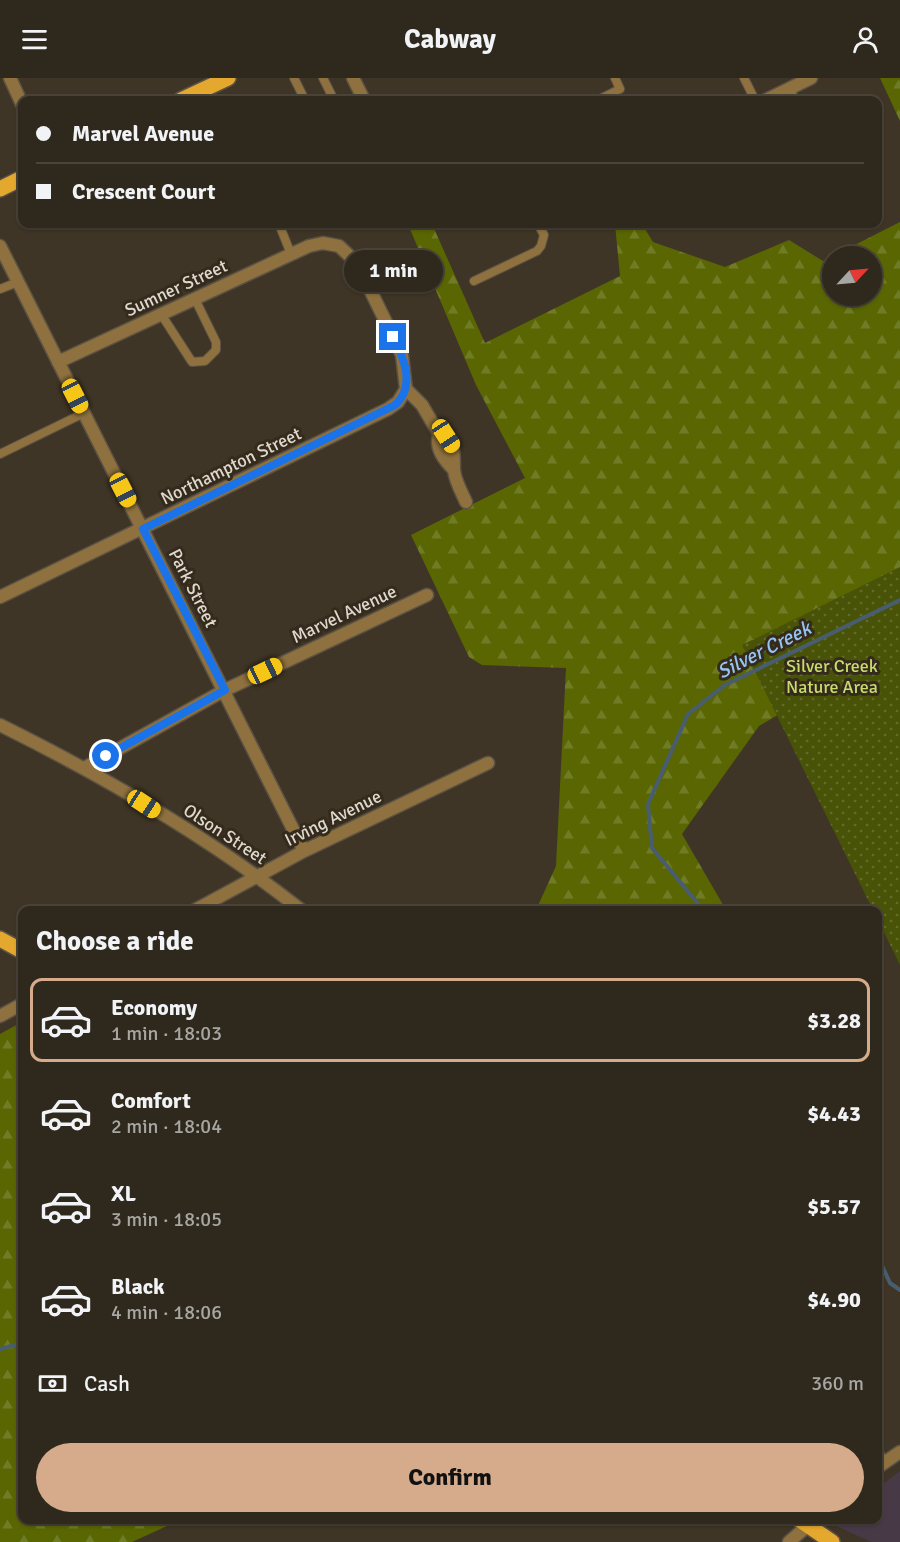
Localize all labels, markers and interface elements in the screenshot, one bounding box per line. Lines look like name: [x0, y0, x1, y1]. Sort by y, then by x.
icon: menu: [18, 23, 51, 56]
text: Cabway: [404, 23, 496, 56]
icon: person: [849, 23, 882, 56]
text: Marvel Avenue: [72, 120, 214, 147]
text: Crescent Court: [72, 178, 216, 205]
north arrow: [822, 246, 882, 306]
map controls: [822, 246, 882, 306]
callout: 1 min: [344, 250, 442, 292]
street label: Sumner Street: [121, 255, 231, 321]
text: 1 min: [369, 258, 418, 283]
route end: [379, 323, 406, 350]
car: [59, 376, 91, 416]
car: [429, 416, 463, 456]
street label: Northampton Street: [157, 422, 305, 510]
car: [107, 470, 139, 510]
street label: Park Street: [164, 545, 222, 631]
street label: Marvel Avenue: [288, 580, 400, 648]
water label: Silver Creek: [713, 615, 817, 684]
car: [245, 655, 285, 687]
park label: Silver Creek Nature Area: [786, 655, 878, 698]
route start: [92, 742, 119, 769]
street label: Irving Avenue: [281, 785, 385, 851]
car: [124, 787, 164, 821]
street label: Olson Street: [179, 799, 271, 869]
text: Choose a ride: [36, 925, 194, 958]
icon: car: [39, 993, 93, 1047]
text: Economy: [111, 994, 197, 1021]
text: $3.28: [807, 1007, 861, 1034]
text: 1 min · 18:03: [111, 1021, 222, 1046]
icon: car: [39, 1086, 93, 1140]
text: Comfort: [111, 1087, 191, 1114]
text: $4.43: [807, 1100, 861, 1127]
text: 2 min · 18:04: [111, 1114, 222, 1139]
icon: car: [39, 1179, 93, 1233]
text: XL: [111, 1180, 136, 1207]
text: $5.57: [807, 1193, 861, 1220]
text: 3 min · 18:05: [111, 1207, 222, 1232]
icon: car: [39, 1272, 93, 1326]
text: Black: [111, 1273, 165, 1300]
text: $4.90: [807, 1286, 861, 1313]
text: 4 min · 18:06: [111, 1300, 222, 1325]
icon: cash: [36, 1367, 69, 1400]
text: Cash: [84, 1370, 130, 1397]
text: 360 m: [811, 1371, 864, 1396]
button: Confirm: [36, 1443, 864, 1512]

